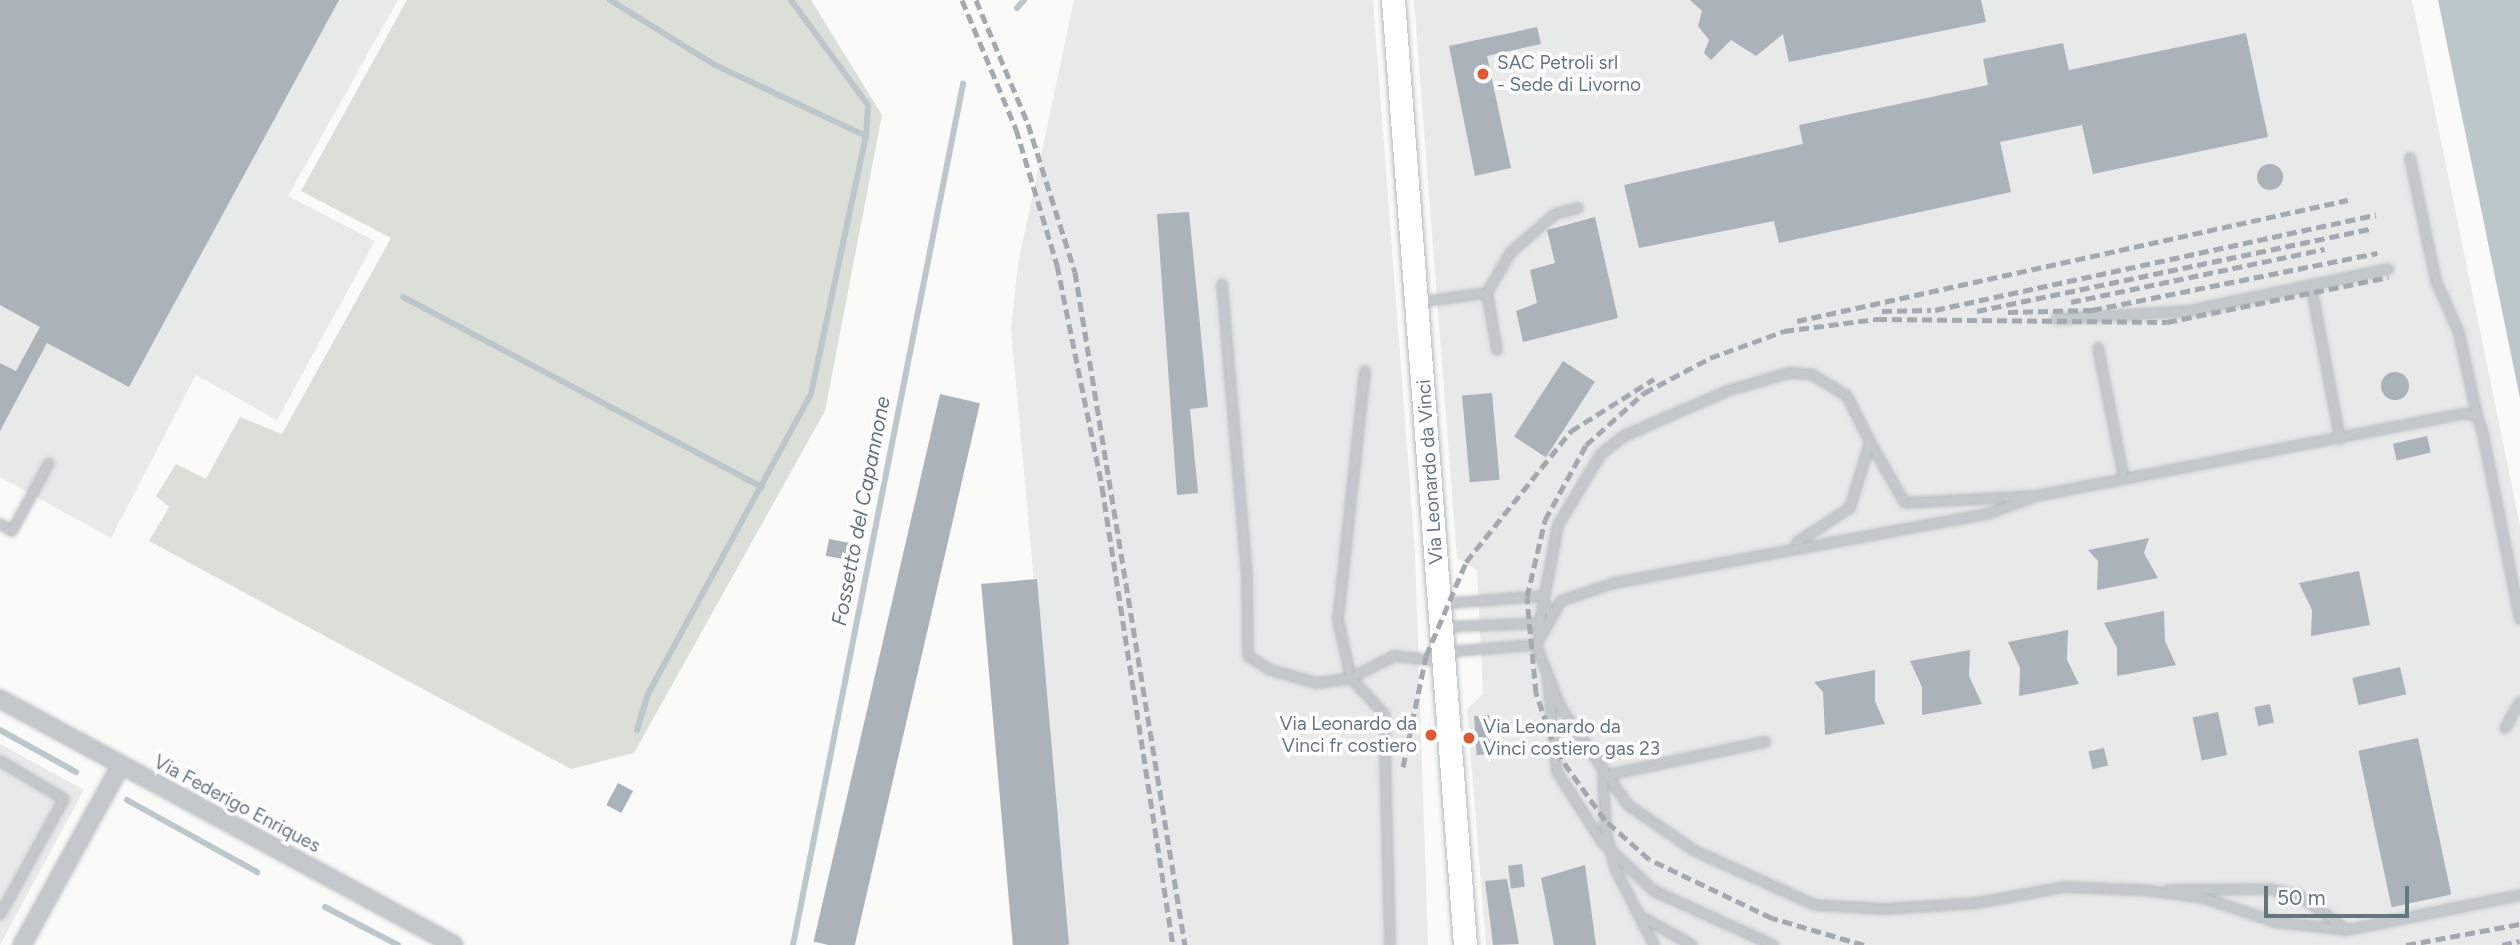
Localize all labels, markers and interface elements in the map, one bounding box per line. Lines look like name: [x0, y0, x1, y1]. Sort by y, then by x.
place label: SAC Petroli srl - Sede di Livorno: [1497, 52, 1641, 96]
marker: SAC Petroli srl - Sede di Livorno: [1475, 66, 1491, 82]
street label: Via Leonardo da Vinci: [1412, 379, 1448, 565]
water label: Fossetto del Capannone: [826, 394, 896, 628]
place label: Via Leonardo da Vinci fr costiero: [1279, 713, 1417, 757]
place label: Via Leonardo da Vinci costiero gas 23: [1483, 716, 1660, 760]
marker: Via Leonardo da Vinci fr costiero: [1423, 727, 1439, 743]
marker: Via Leonardo da Vinci costiero gas 23: [1461, 730, 1477, 746]
street label: Via Federigo Enriques: [150, 750, 324, 858]
scale bar: [2268, 872, 2413, 916]
text: 50 m: [2277, 885, 2326, 910]

